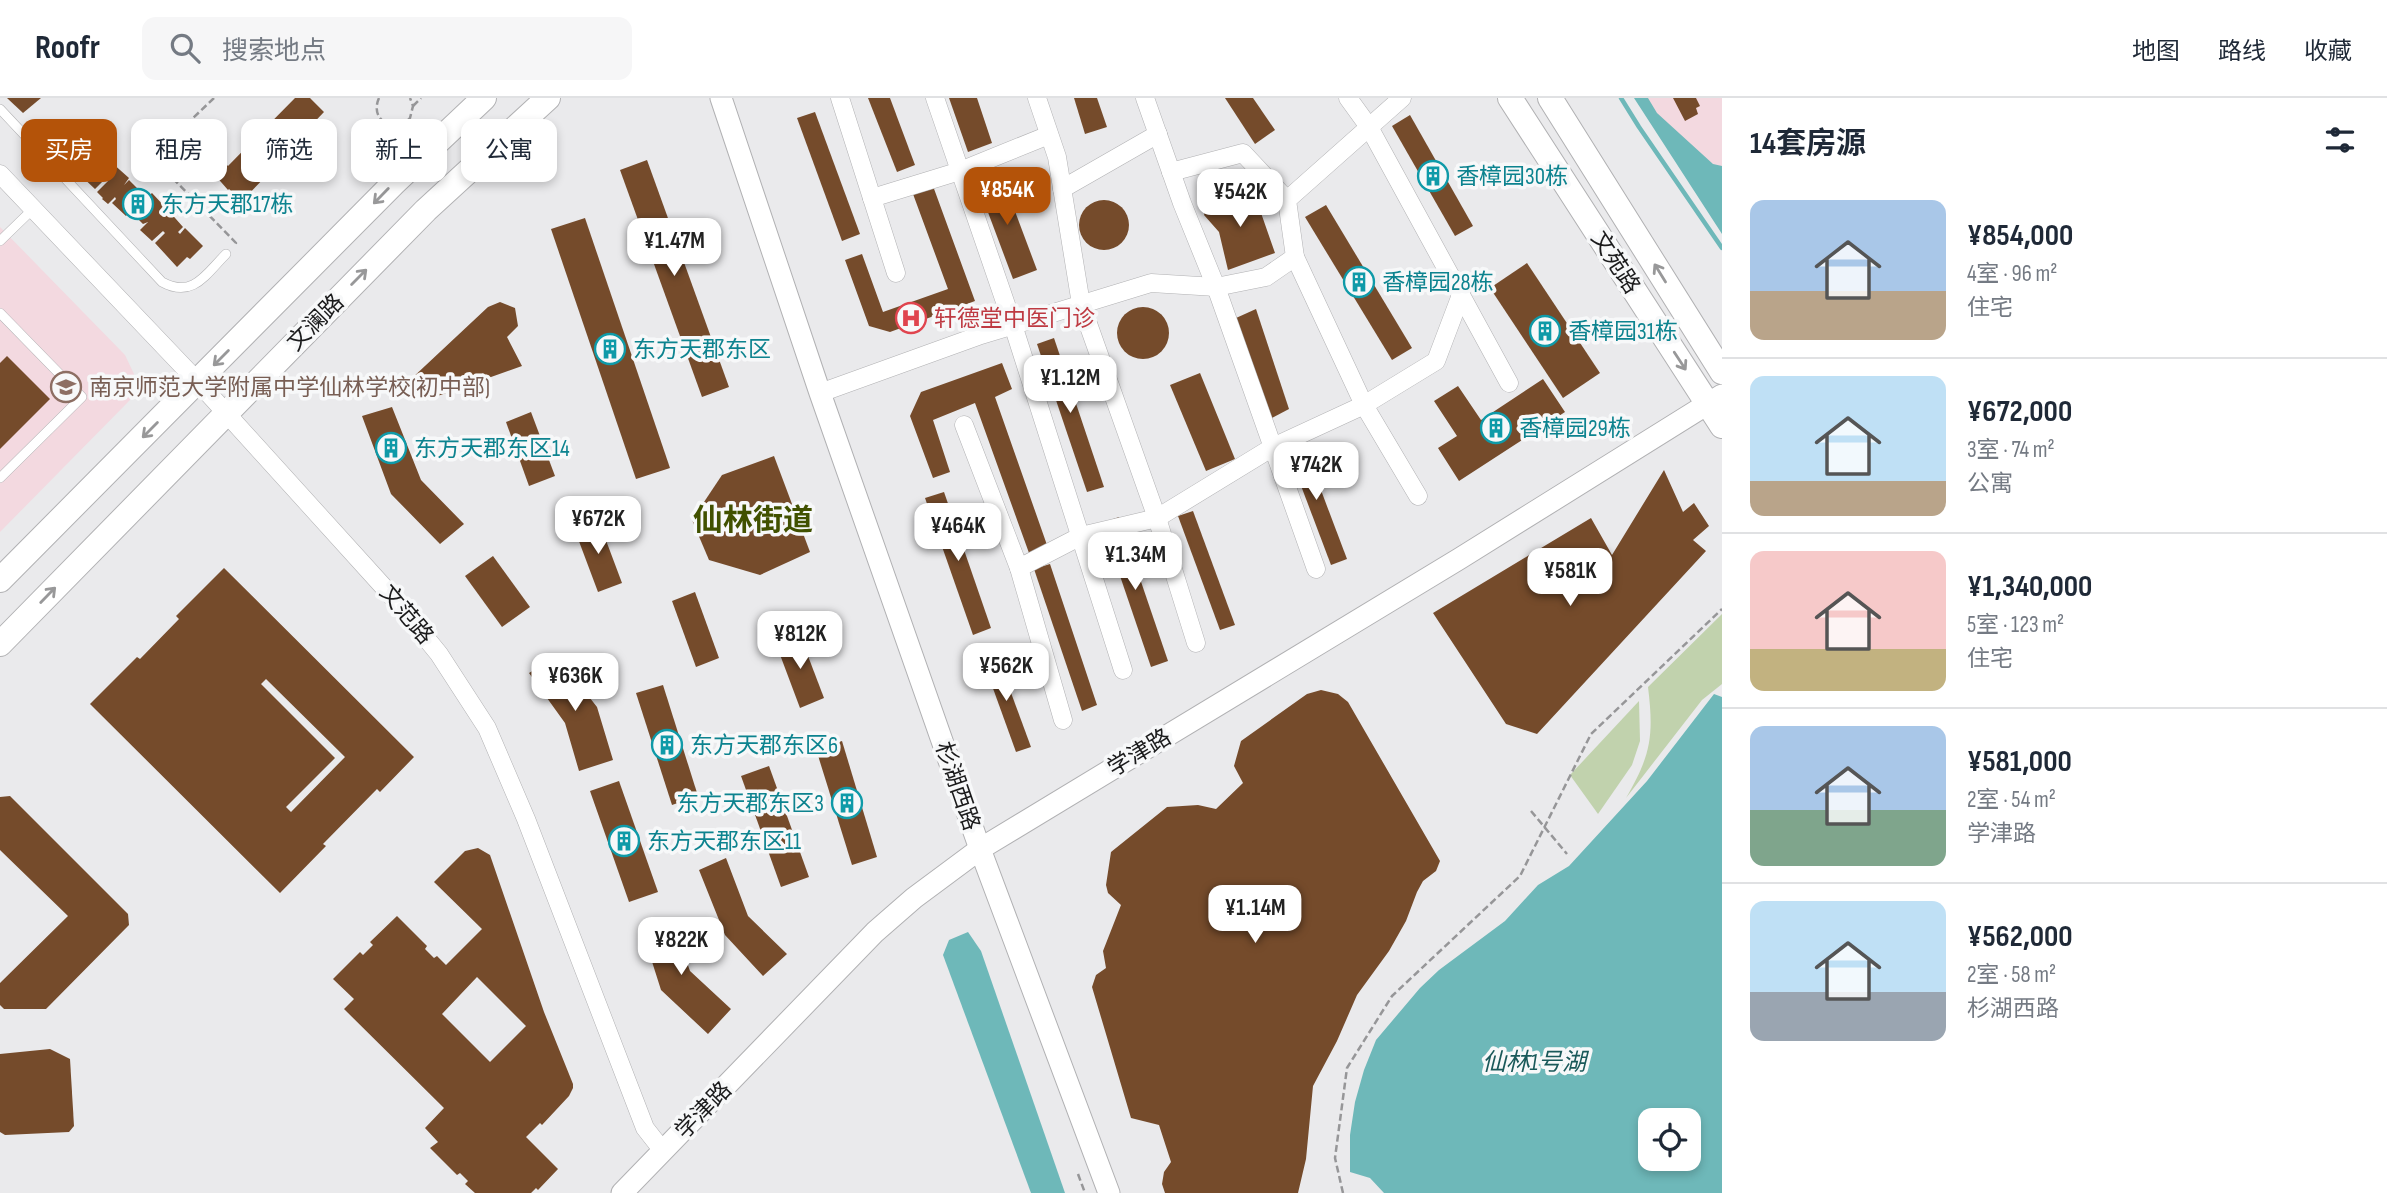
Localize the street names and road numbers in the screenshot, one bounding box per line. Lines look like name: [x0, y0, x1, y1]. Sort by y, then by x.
street label: 文苑路: [1585, 226, 1646, 299]
street label: 文澜路: [281, 288, 350, 357]
street label: 文范路: [373, 579, 439, 650]
street label: 学津路: [1103, 723, 1176, 783]
street label: 杉湖西路: [929, 738, 985, 834]
street label: 学津路: [670, 1076, 738, 1145]

